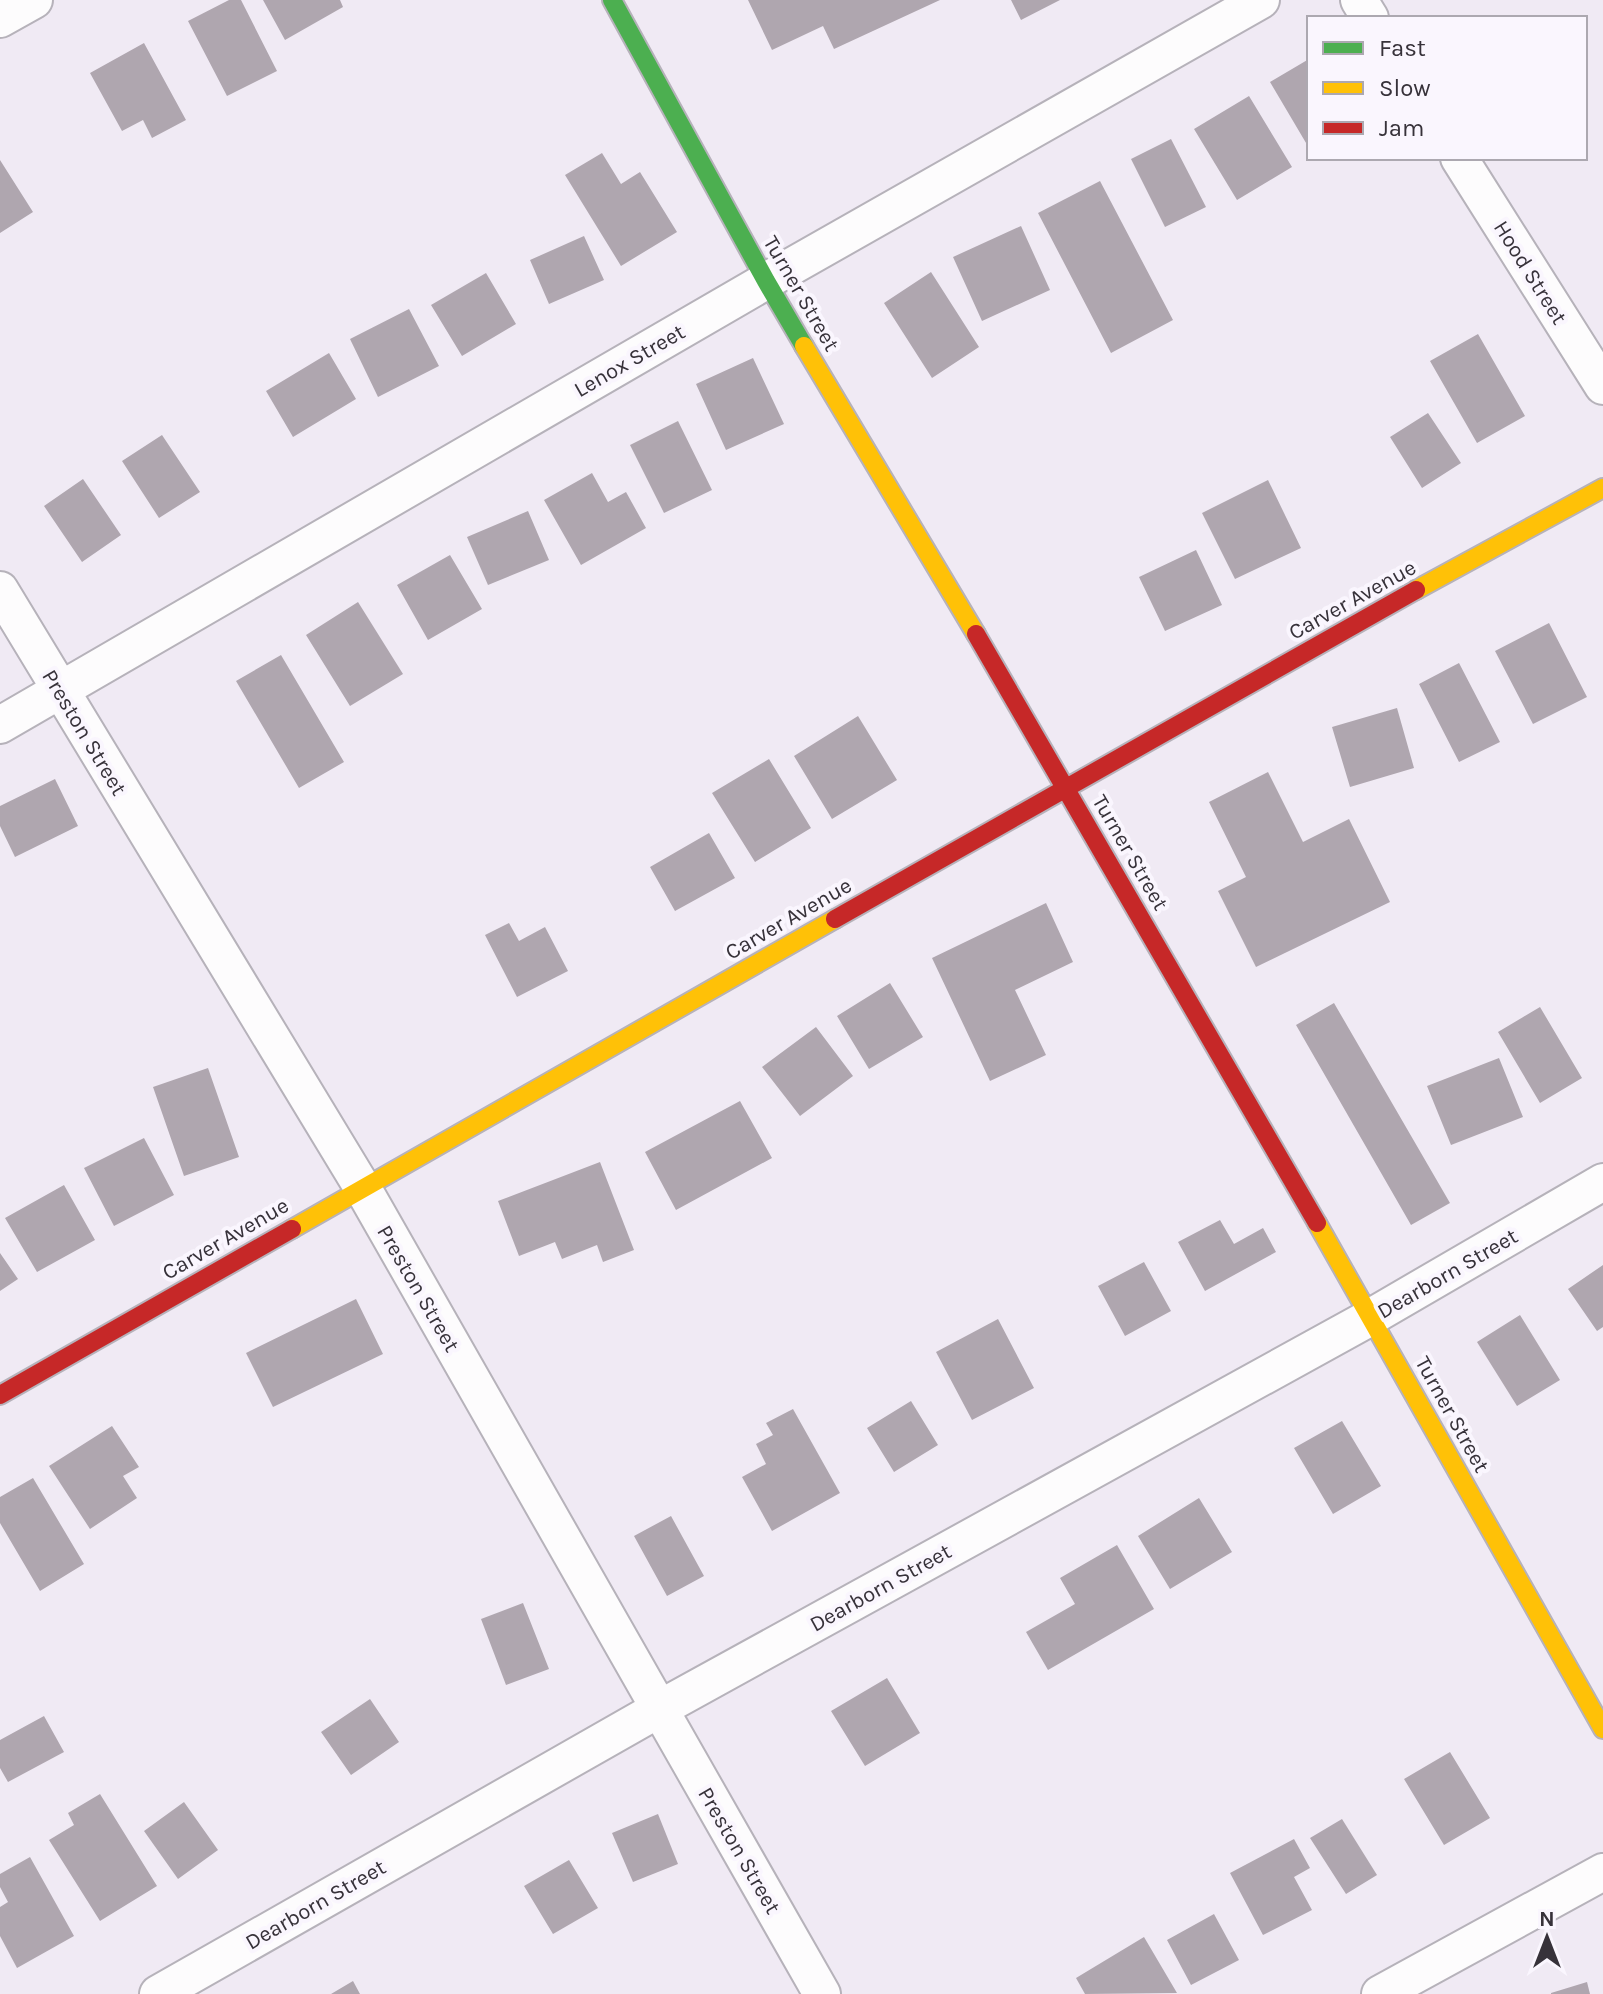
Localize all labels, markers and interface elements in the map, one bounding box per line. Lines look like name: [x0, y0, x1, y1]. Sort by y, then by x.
legend: [1307, 16, 1587, 160]
text: Fast: [1379, 34, 1426, 62]
text: Slow: [1379, 74, 1431, 102]
text: Jam: [1379, 114, 1424, 142]
street label: Hood Street: [1488, 216, 1572, 329]
street label: Turner Street: [758, 231, 845, 356]
street label: Lenox Street: [569, 319, 690, 403]
street label: Carver Avenue: [1284, 554, 1421, 646]
street label: Preston Street: [36, 665, 132, 800]
street label: Turner Street: [1087, 790, 1174, 915]
street label: Carver Avenue: [721, 872, 856, 965]
street label: Carver Avenue: [158, 1192, 293, 1285]
street label: Preston Street: [371, 1220, 465, 1357]
street label: Dearborn Street: [1373, 1223, 1522, 1325]
street label: Turner Street: [1410, 1352, 1495, 1477]
street label: Dearborn Street: [805, 1538, 956, 1637]
street label: Preston Street: [692, 1782, 786, 1919]
street label: Dearborn Street: [241, 1854, 390, 1956]
north arrow: [1507, 1898, 1587, 1978]
text: N: [1539, 1906, 1555, 1932]

